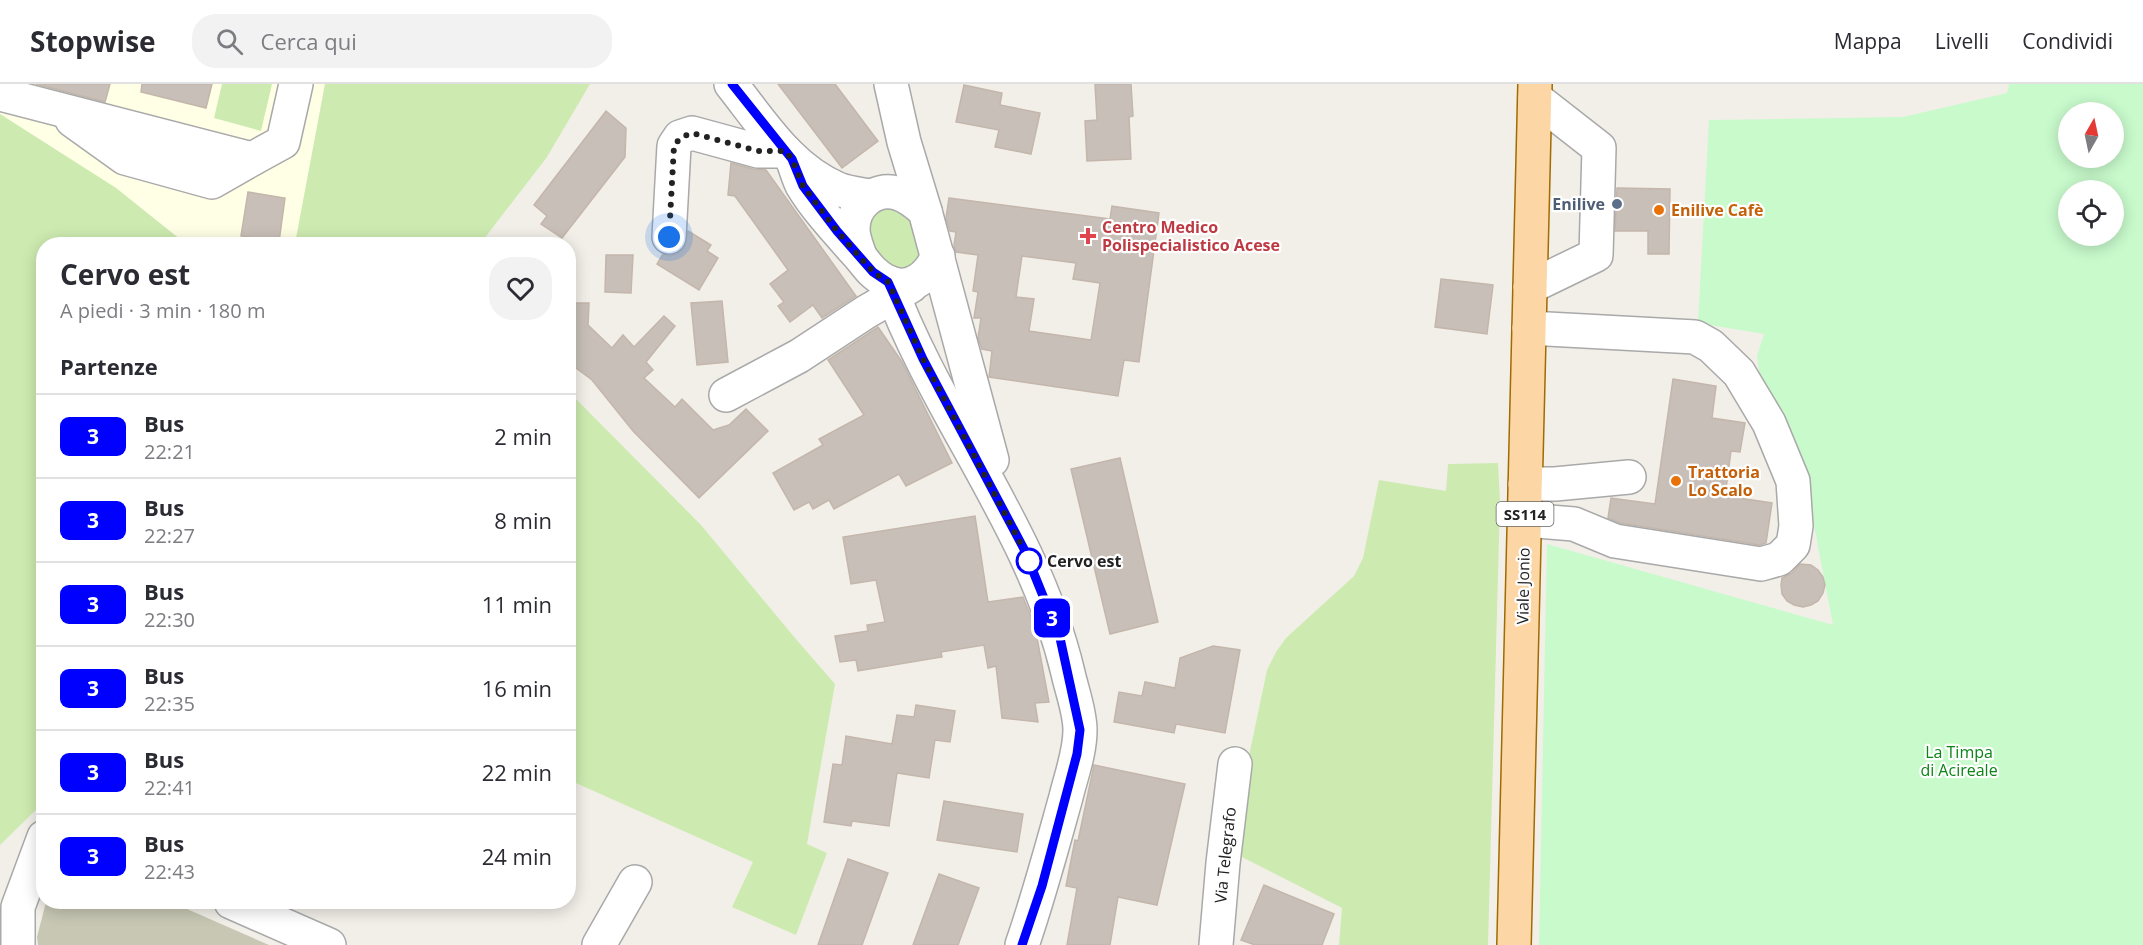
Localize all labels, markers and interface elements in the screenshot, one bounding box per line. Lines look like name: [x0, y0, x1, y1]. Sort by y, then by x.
search box: [192, 14, 612, 68]
text: Stopwise: [30, 22, 156, 60]
icon: search: [213, 25, 246, 58]
text: Cerca qui: [261, 26, 357, 56]
text: Mappa: [1834, 27, 1902, 55]
text: Livelli: [1935, 27, 1989, 55]
text: Condividi: [2022, 27, 2113, 55]
north arrow: [2058, 102, 2124, 168]
map controls: [2058, 102, 2124, 246]
button: locate: [2058, 180, 2124, 246]
place label: Enilive: [1552, 193, 1605, 215]
marker: Enilive: [1610, 197, 1624, 211]
place label: Enilive Cafè: [1671, 199, 1763, 221]
marker: Enilive Cafè: [1652, 203, 1666, 217]
place label: Centro Medico Polispecialistico Acese: [1102, 216, 1280, 256]
your location: [654, 222, 684, 252]
marker: Centro Medico Polispecialistico Acese: [1079, 227, 1097, 245]
text: Cervo est: [60, 255, 190, 293]
button: heart: [489, 257, 552, 320]
text: A piedi · 3 min · 180 m: [60, 297, 265, 324]
text: Partenze: [60, 351, 158, 381]
text: Bus: [144, 408, 184, 438]
text: 2 min: [494, 421, 552, 451]
text: 3: [87, 422, 99, 450]
text: 22:21: [144, 438, 195, 465]
place label: Trattoria Lo Scalo: [1688, 461, 1760, 501]
marker: Trattoria Lo Scalo: [1669, 474, 1683, 488]
text: Bus: [144, 492, 184, 522]
road number: SS114: [1496, 502, 1553, 526]
text: 8 min: [494, 505, 552, 535]
text: 3: [87, 506, 99, 534]
text: 22:27: [144, 522, 195, 549]
street label: Viale Jonio: [1511, 547, 1535, 625]
marker: Cervo est: [1016, 548, 1042, 574]
place label: Cervo est: [1047, 550, 1121, 572]
text: Bus: [144, 576, 184, 606]
text: 11 min: [482, 589, 552, 619]
text: 3: [87, 590, 99, 618]
line badge: 3: [1032, 598, 1072, 638]
text: 3: [1046, 604, 1058, 632]
text: 22:30: [144, 606, 195, 633]
text: Bus: [144, 660, 184, 690]
text: 16 min: [482, 673, 552, 703]
text: 3: [87, 674, 99, 702]
text: 22:35: [144, 690, 195, 717]
park label: La Timpa di Acireale: [1920, 741, 1998, 781]
text: Bus: [144, 744, 184, 774]
text: 22 min: [482, 757, 552, 787]
text: 3: [87, 758, 99, 786]
text: 22:41: [144, 774, 195, 801]
street label: Via Telegrafo: [1209, 806, 1241, 904]
text: Bus: [144, 828, 184, 858]
text: 24 min: [482, 841, 552, 871]
text: 3: [87, 842, 99, 870]
text: 22:43: [144, 858, 195, 885]

